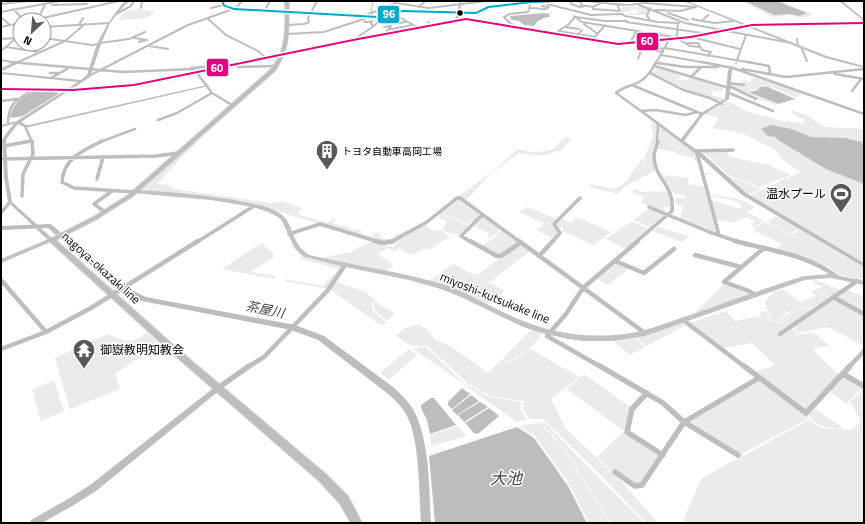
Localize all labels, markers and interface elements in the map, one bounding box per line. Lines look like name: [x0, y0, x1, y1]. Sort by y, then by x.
line badge: 96: [377, 5, 400, 24]
text: 96: [383, 6, 395, 22]
unlabelled marker: [455, 8, 465, 18]
north arrow: [12, 12, 52, 52]
text: N: [21, 32, 35, 50]
line badge: 60: [636, 32, 659, 51]
text: 60: [641, 33, 653, 49]
line badge: 60: [206, 58, 229, 77]
text: 60: [211, 60, 223, 76]
building icon: トヨタ自動車高岡工場: [314, 138, 340, 171]
place label: トヨタ自動車高岡工場: [342, 144, 442, 159]
sports icon: 温水プール: [828, 181, 854, 214]
place label: 温水プール: [766, 184, 826, 203]
street label: nagoya-okazaki line: [58, 227, 145, 308]
street label: miyoshi-kutsukake line: [437, 267, 553, 328]
water label: 茶屋川: [244, 295, 288, 323]
temple icon: 御嶽教明知教会: [71, 337, 97, 370]
place label: 御嶽教明知教会: [100, 340, 184, 359]
water label: 大池: [490, 466, 524, 490]

